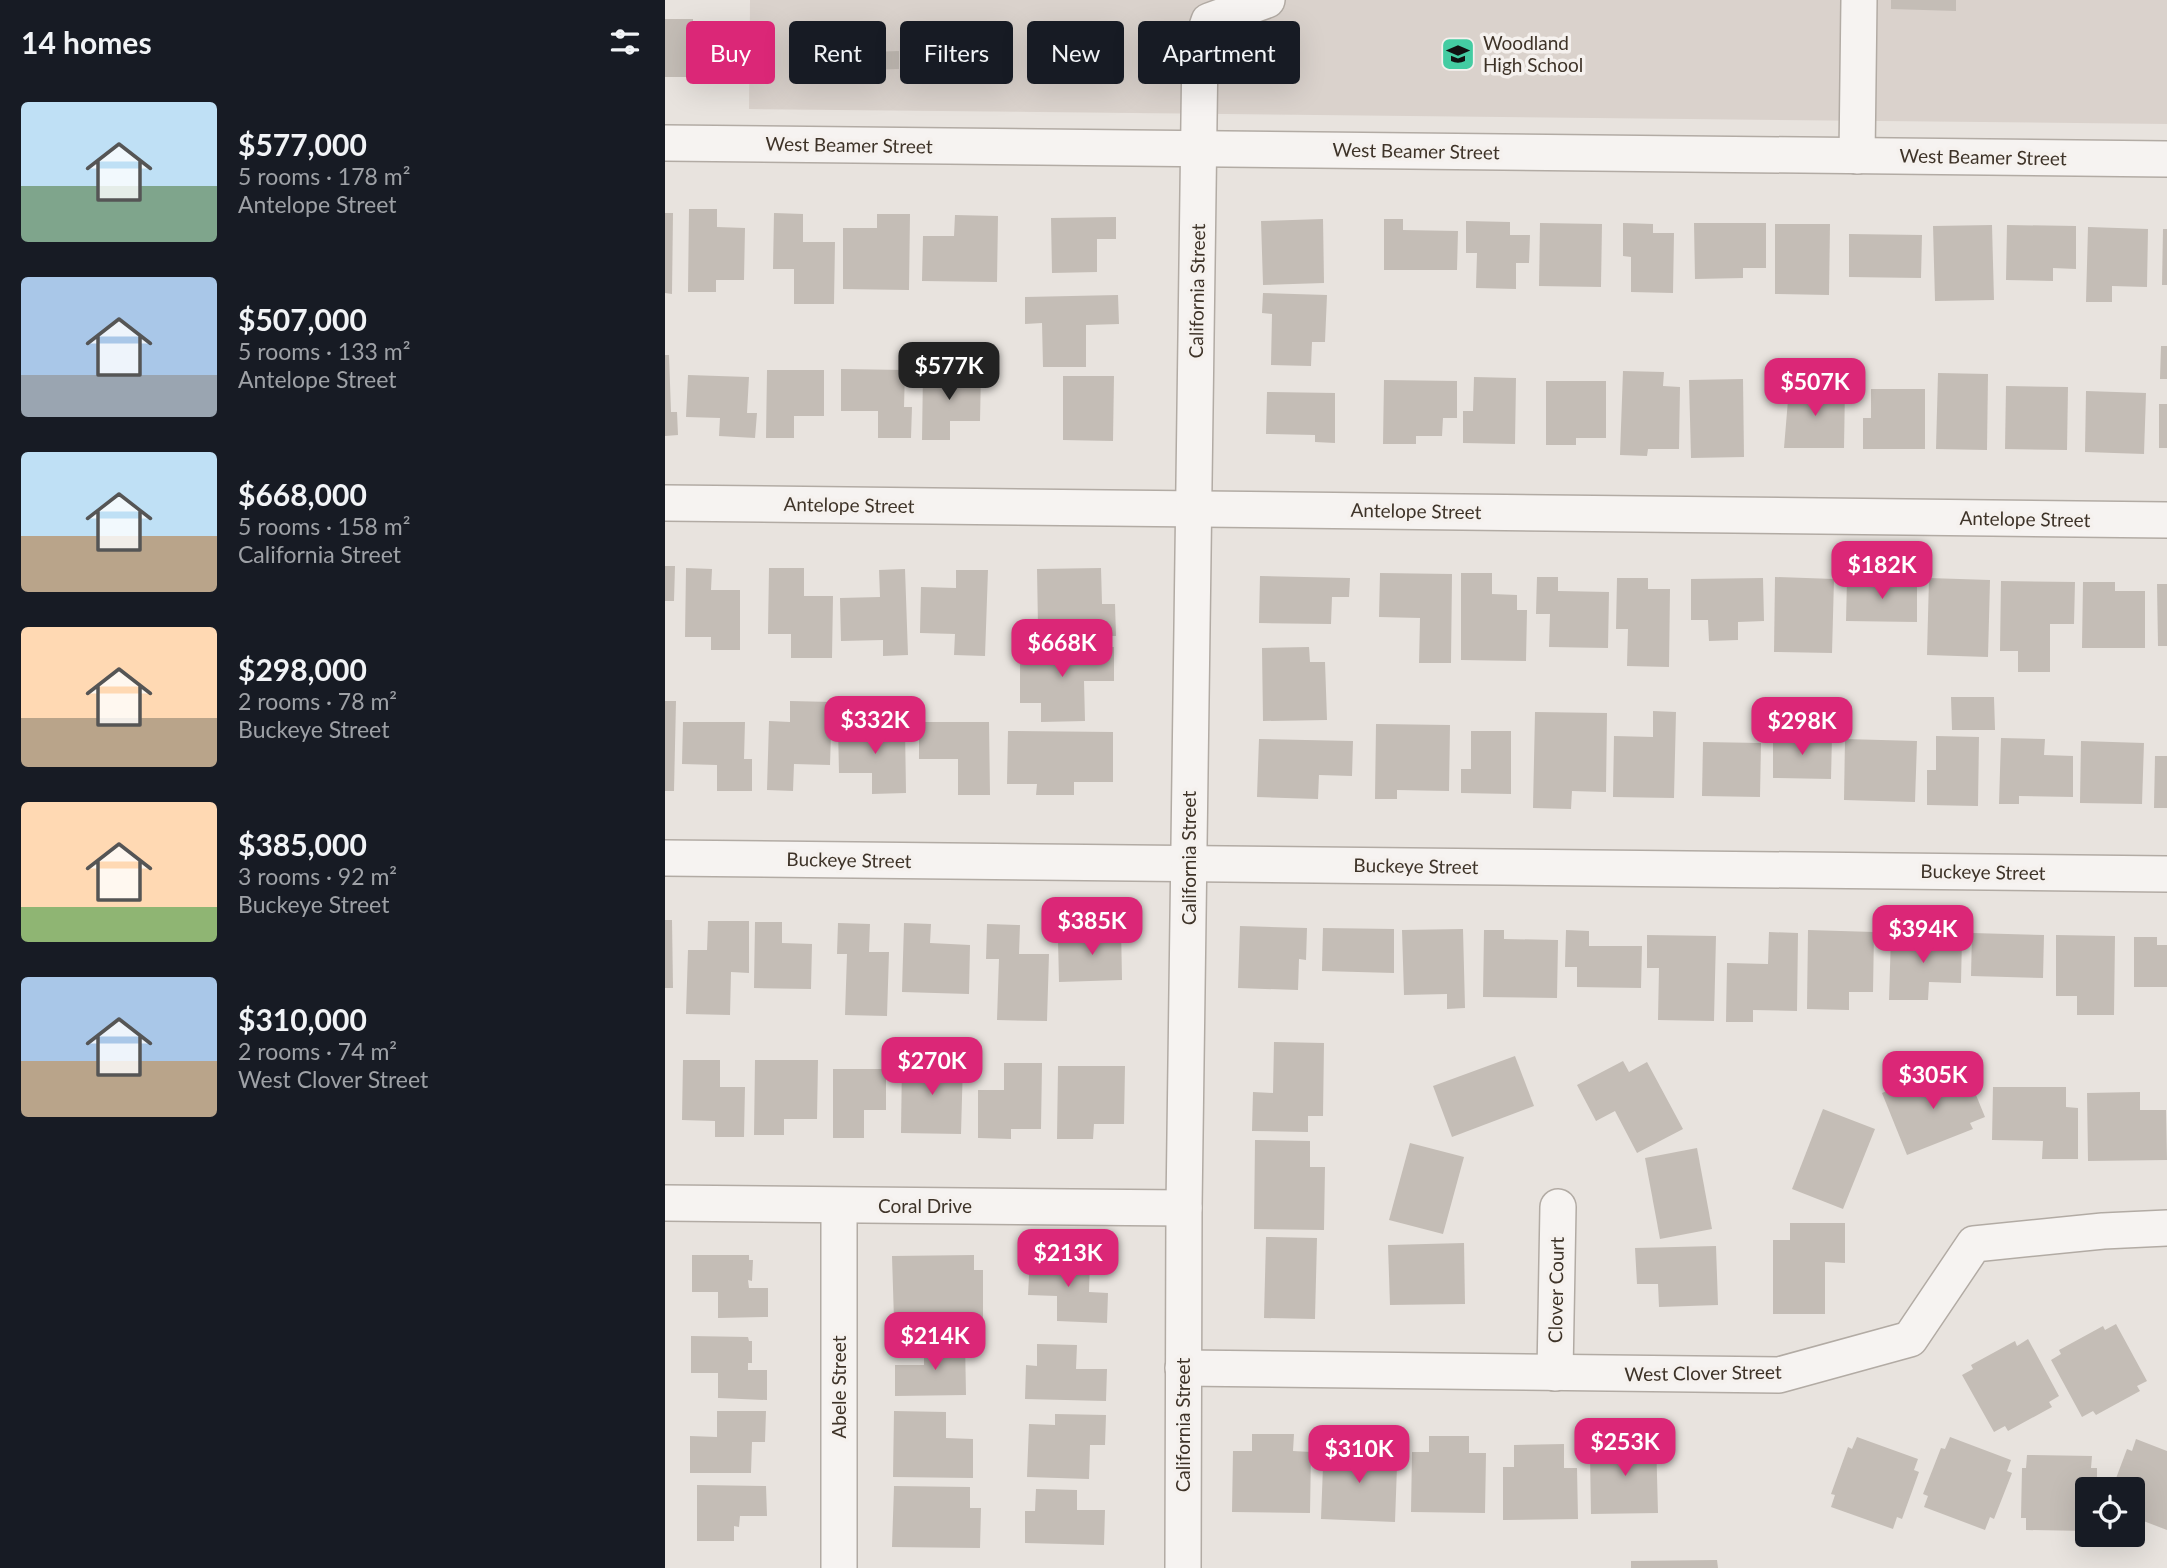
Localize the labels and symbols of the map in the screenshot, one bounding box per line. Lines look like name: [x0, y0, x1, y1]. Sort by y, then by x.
place label: Woodland High School: [1483, 31, 1583, 76]
school or university icon: Woodland High School: [1439, 35, 1477, 73]
street label: West Beamer Street: [765, 132, 933, 157]
street label: West Beamer Street: [1332, 138, 1500, 163]
street label: West Beamer Street: [1899, 144, 2067, 169]
street label: California Street: [1184, 223, 1209, 359]
pin: $577K: [900, 342, 998, 402]
pin: $507K: [1766, 358, 1864, 418]
street label: Antelope Street: [783, 492, 915, 517]
street label: Antelope Street: [1350, 498, 1482, 523]
street label: Antelope Street: [1959, 506, 2091, 531]
pin: $182K: [1833, 542, 1931, 601]
pin: $668K: [1013, 620, 1111, 679]
pin: $332K: [826, 696, 924, 756]
pin: $298K: [1753, 698, 1851, 757]
street label: California Street: [1177, 790, 1200, 925]
street label: Buckeye Street: [786, 847, 912, 872]
street label: Buckeye Street: [1353, 853, 1479, 878]
street label: Buckeye Street: [1920, 859, 2046, 884]
pin: $385K: [1043, 898, 1141, 957]
pin: $394K: [1874, 906, 1972, 965]
pin: $270K: [883, 1038, 981, 1097]
pin: $305K: [1884, 1052, 1982, 1111]
street label: Coral Drive: [878, 1194, 972, 1217]
pin: $213K: [1019, 1230, 1117, 1289]
street label: Clover Court: [1543, 1236, 1568, 1343]
pin: $214K: [886, 1312, 984, 1372]
street label: Abele Street: [827, 1335, 850, 1438]
street label: California Street: [1171, 1357, 1194, 1492]
street label: West Clover Street: [1624, 1360, 1782, 1385]
pin: $253K: [1576, 1418, 1674, 1478]
pin: $310K: [1310, 1426, 1408, 1485]

